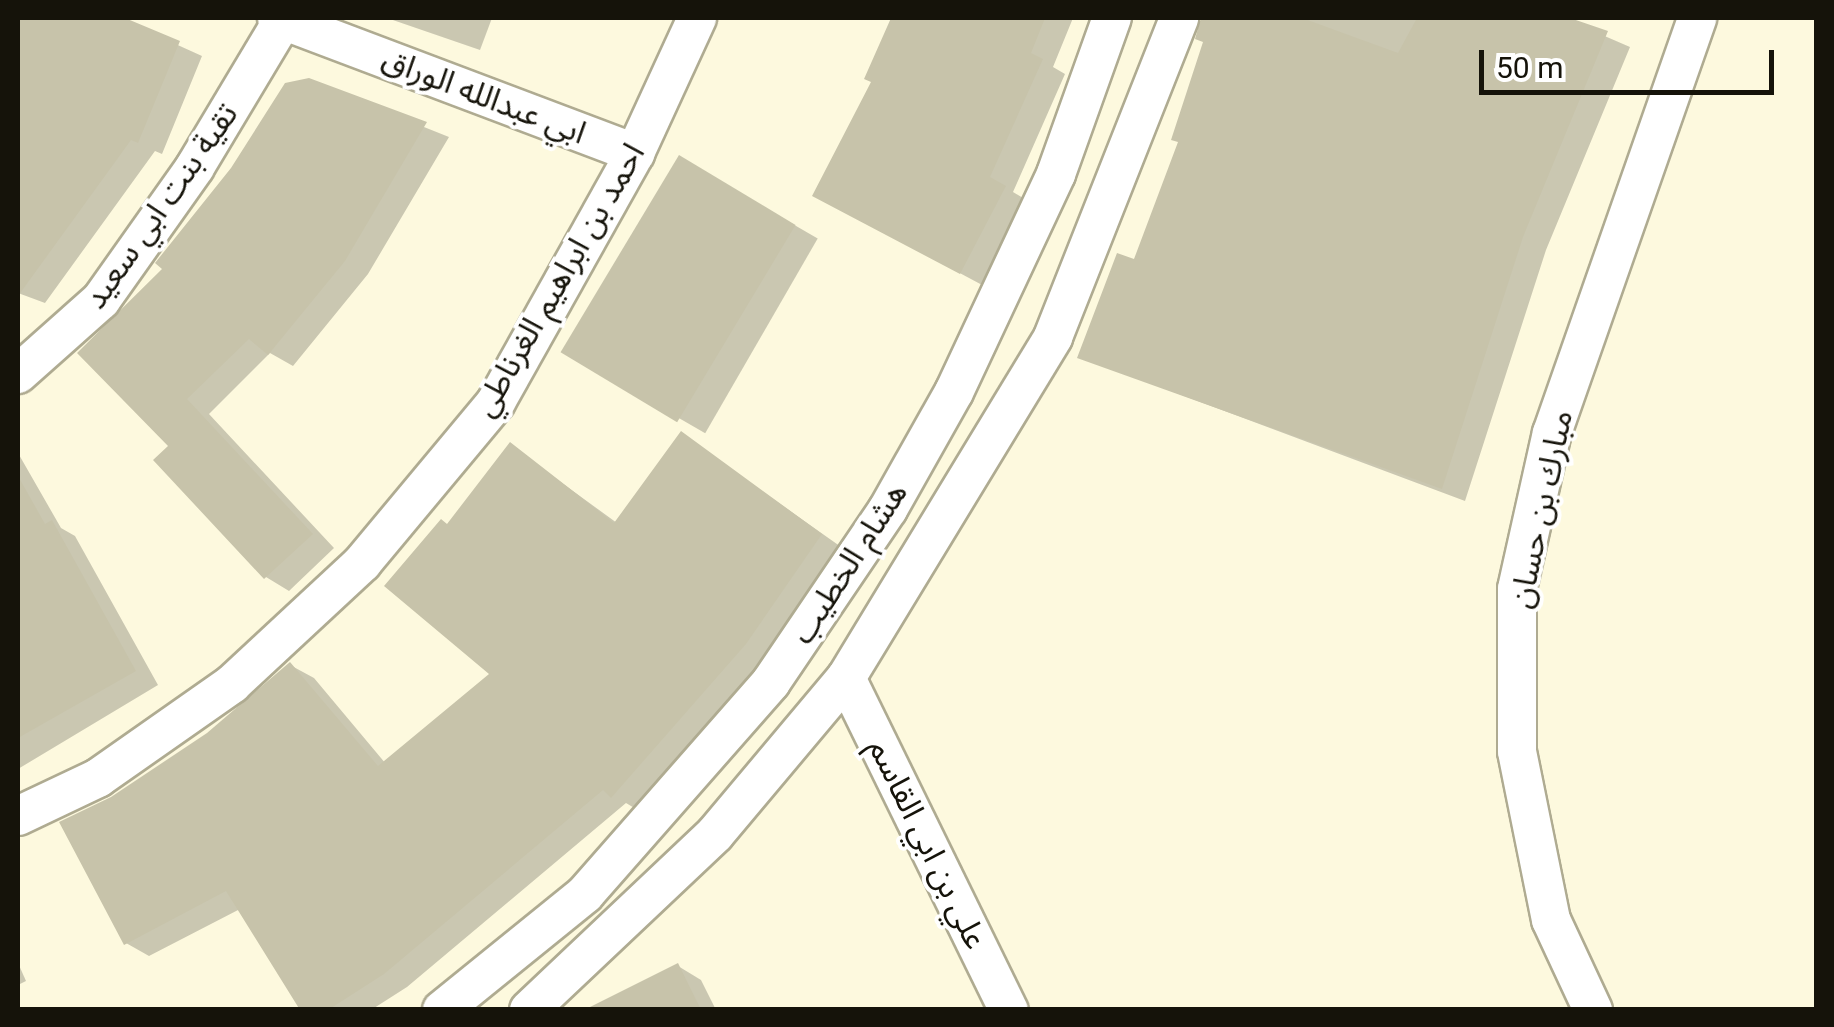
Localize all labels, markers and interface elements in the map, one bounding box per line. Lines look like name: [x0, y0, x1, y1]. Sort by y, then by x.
scale bar: [1484, 30, 1779, 92]
street label: ابي عبدالله الوراق: [377, 40, 591, 152]
text: 50 m: [1496, 50, 1563, 85]
street label: تقية بنت ابي سعيد: [76, 96, 246, 316]
street label: احمد بن ابراهيم الغرناطي: [465, 137, 653, 423]
street label: مبارك بن حسان: [1501, 407, 1581, 611]
street label: هشام الخطيب: [783, 475, 915, 651]
street label: علي بن ابي القاسم: [861, 733, 995, 955]

